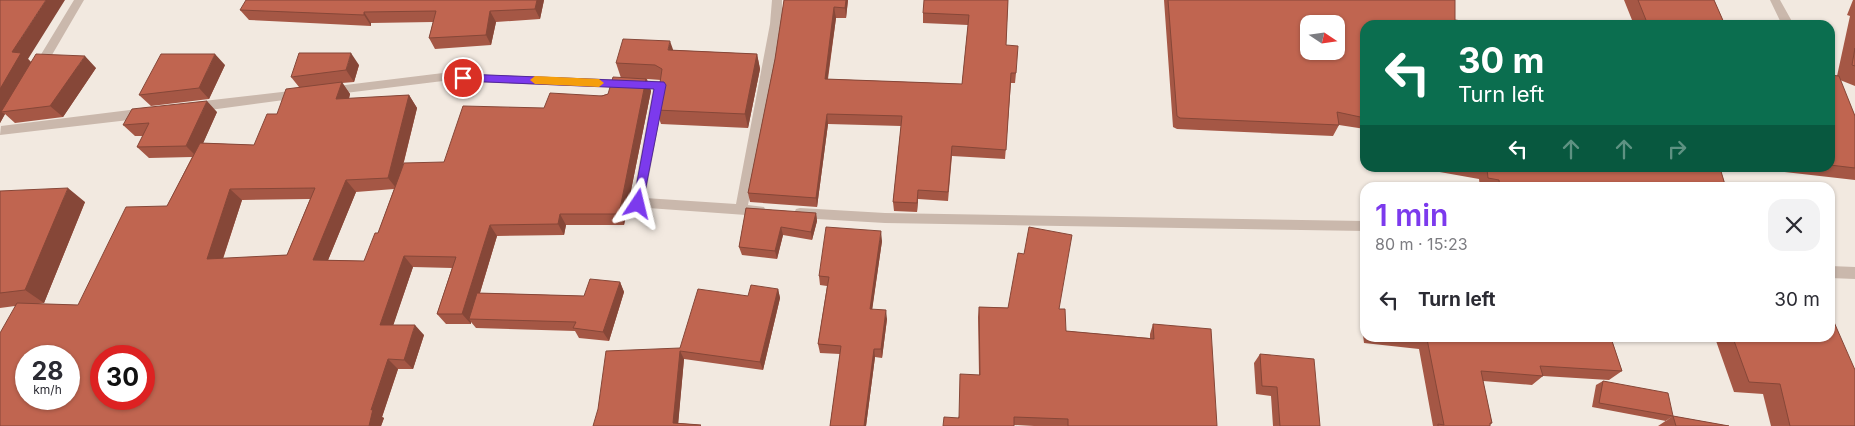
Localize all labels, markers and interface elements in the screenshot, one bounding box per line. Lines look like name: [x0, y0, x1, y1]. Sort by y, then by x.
north arrow: [1300, 15, 1345, 60]
map controls: [1300, 15, 1345, 60]
text: 30 m: [1458, 39, 1544, 81]
icon: left: [1375, 40, 1440, 105]
pin: [442, 57, 484, 99]
icon: arrive: [449, 64, 477, 92]
text: Turn left: [1458, 81, 1544, 107]
icon: left: [1504, 135, 1532, 163]
icon: ahead: [1557, 135, 1585, 163]
icon: ahead: [1610, 135, 1638, 163]
icon: right: [1663, 135, 1691, 163]
position arrow: [611, 177, 663, 229]
text: 1 min: [1375, 197, 1448, 233]
button: close: [1768, 199, 1820, 251]
text: 80 m · 15:23: [1375, 234, 1468, 254]
icon: left: [1375, 286, 1403, 314]
text: Turn left: [1418, 288, 1496, 311]
text: 30 m: [1774, 288, 1820, 311]
speed limit sign: 30: [90, 345, 155, 410]
text: 28: [31, 356, 64, 386]
text: km/h: [33, 382, 62, 397]

